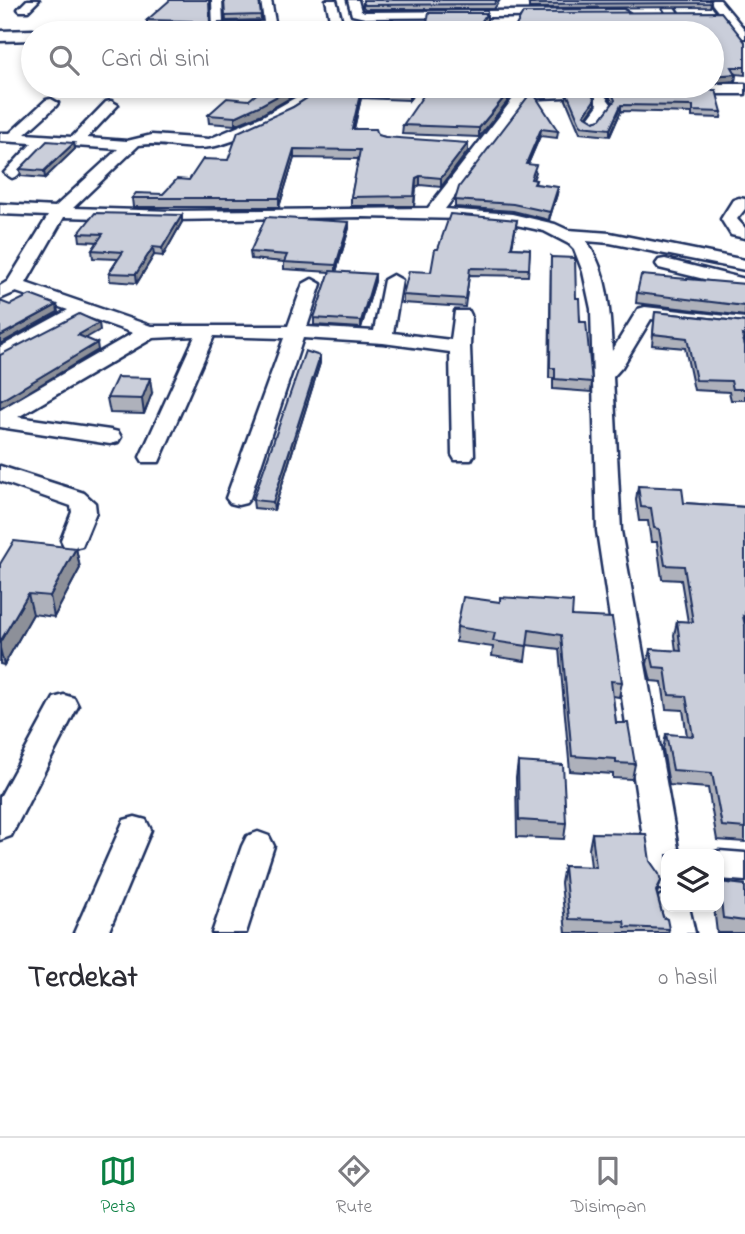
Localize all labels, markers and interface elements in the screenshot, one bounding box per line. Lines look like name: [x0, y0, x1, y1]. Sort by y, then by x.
search box: [21, 21, 724, 98]
icon: search: [45, 41, 83, 79]
text: Cari di sini: [101, 41, 210, 79]
map controls: [661, 849, 724, 912]
button: layers: [661, 849, 724, 912]
text: Terdekat: [28, 957, 138, 1001]
text: 0 hasil: [658, 962, 717, 995]
tab: Peta: [99, 1152, 137, 1221]
tab: Rute: [335, 1152, 373, 1221]
tab: Disimpan: [571, 1152, 646, 1221]

